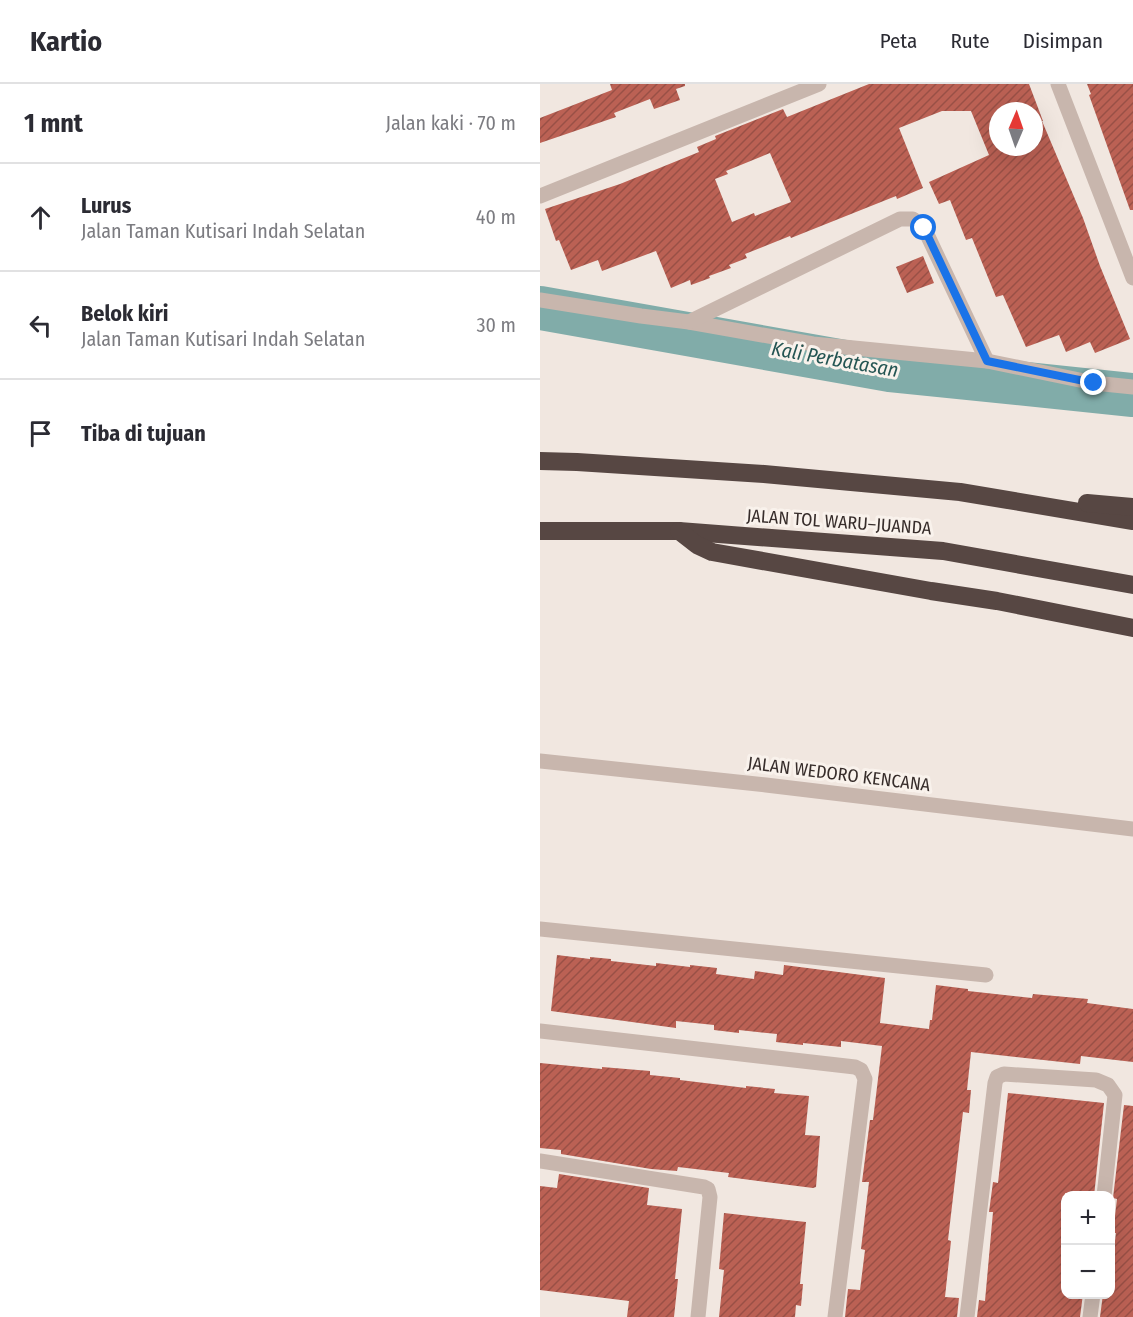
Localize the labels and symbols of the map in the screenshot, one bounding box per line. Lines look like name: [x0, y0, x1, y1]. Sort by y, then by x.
north arrow: [989, 102, 1043, 156]
route start: [910, 214, 936, 240]
water label: Kali Perbatasan: [770, 336, 900, 382]
route end: [1080, 369, 1106, 395]
street label: JALAN TOL WARU–JUANDA: [746, 505, 933, 539]
street label: JALAN WEDORO KENCANA: [746, 752, 932, 796]

